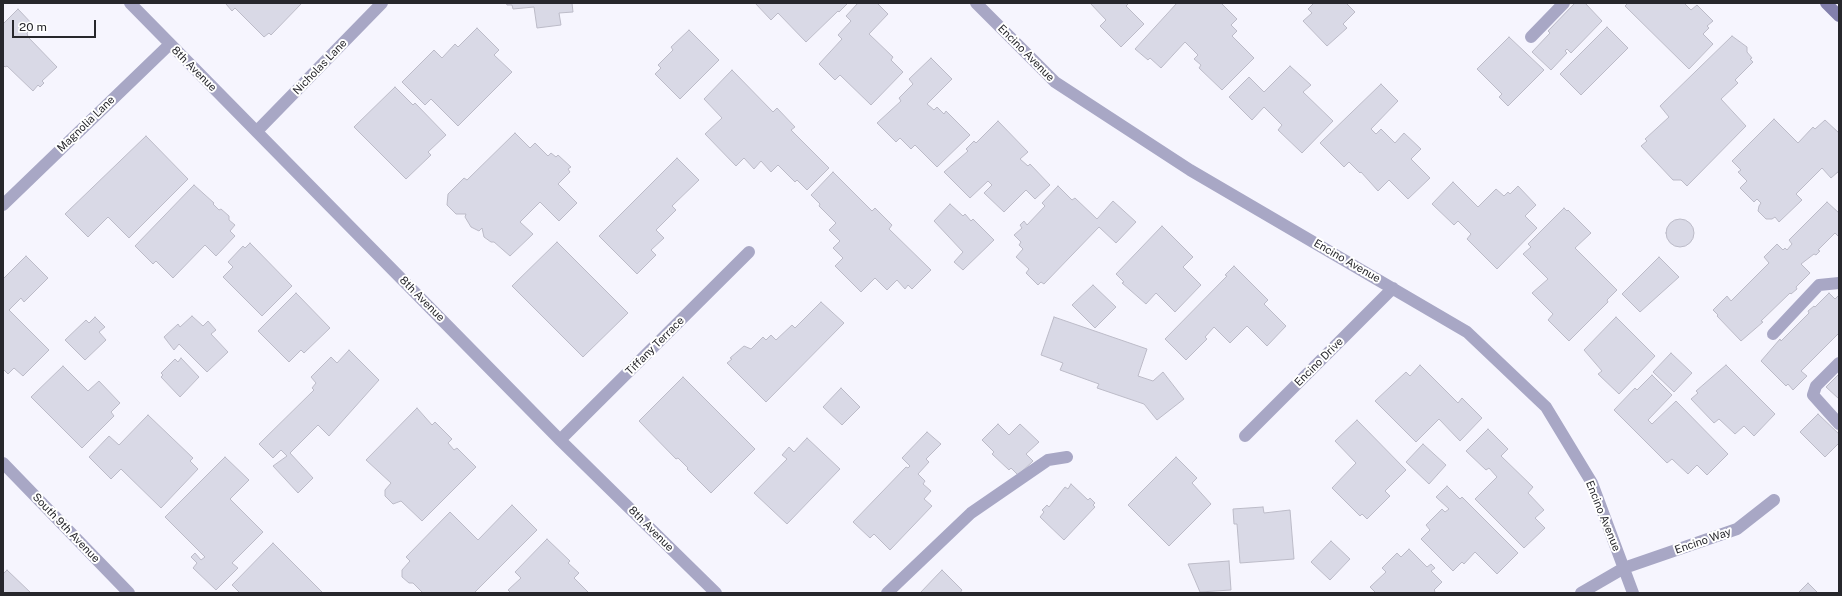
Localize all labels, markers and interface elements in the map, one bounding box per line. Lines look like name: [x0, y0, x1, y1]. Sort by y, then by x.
scale bar: [14, 12, 98, 38]
text: 20 m: [19, 20, 47, 34]
street label: Encino Avenue: [995, 22, 1057, 84]
street label: Nicholas Lane: [290, 37, 350, 97]
street label: 8th Avenue: [169, 44, 219, 94]
street label: Magnolia Lane: [55, 93, 117, 155]
street label: Encino Avenue: [1311, 237, 1383, 285]
street label: 8th Avenue: [397, 274, 447, 324]
street label: Tiffany Terrace: [623, 314, 687, 378]
street label: Encino Drive: [1292, 335, 1346, 389]
street label: Encino Avenue: [1583, 479, 1623, 553]
street label: South 9th Avenue: [30, 491, 102, 565]
street label: 8th Avenue: [626, 504, 676, 554]
street label: Encino Way: [1673, 525, 1733, 557]

